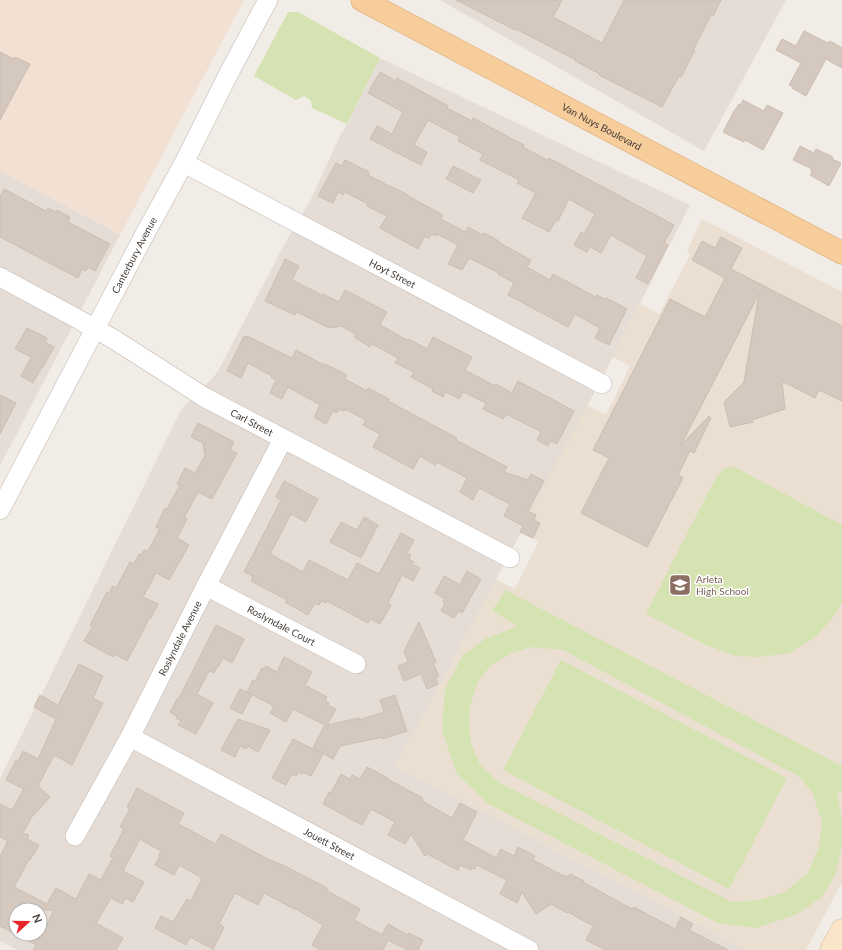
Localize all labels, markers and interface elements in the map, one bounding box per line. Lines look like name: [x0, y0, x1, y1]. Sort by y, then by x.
street label: Van Nuys Boulevard: [560, 100, 644, 152]
street label: Canterbury Avenue: [109, 215, 159, 295]
street label: Hoyt Street: [367, 256, 418, 291]
street label: Carl Street: [229, 406, 276, 439]
school or university icon: Arleta High School: [667, 572, 693, 598]
place label: Arleta High School: [696, 573, 749, 597]
street label: Roslyndale Avenue: [156, 598, 204, 678]
street label: Roslyndale Court: [245, 603, 318, 648]
street label: Jouett Street: [302, 825, 357, 862]
north arrow: [8, 902, 48, 942]
text: N: [30, 912, 45, 925]

